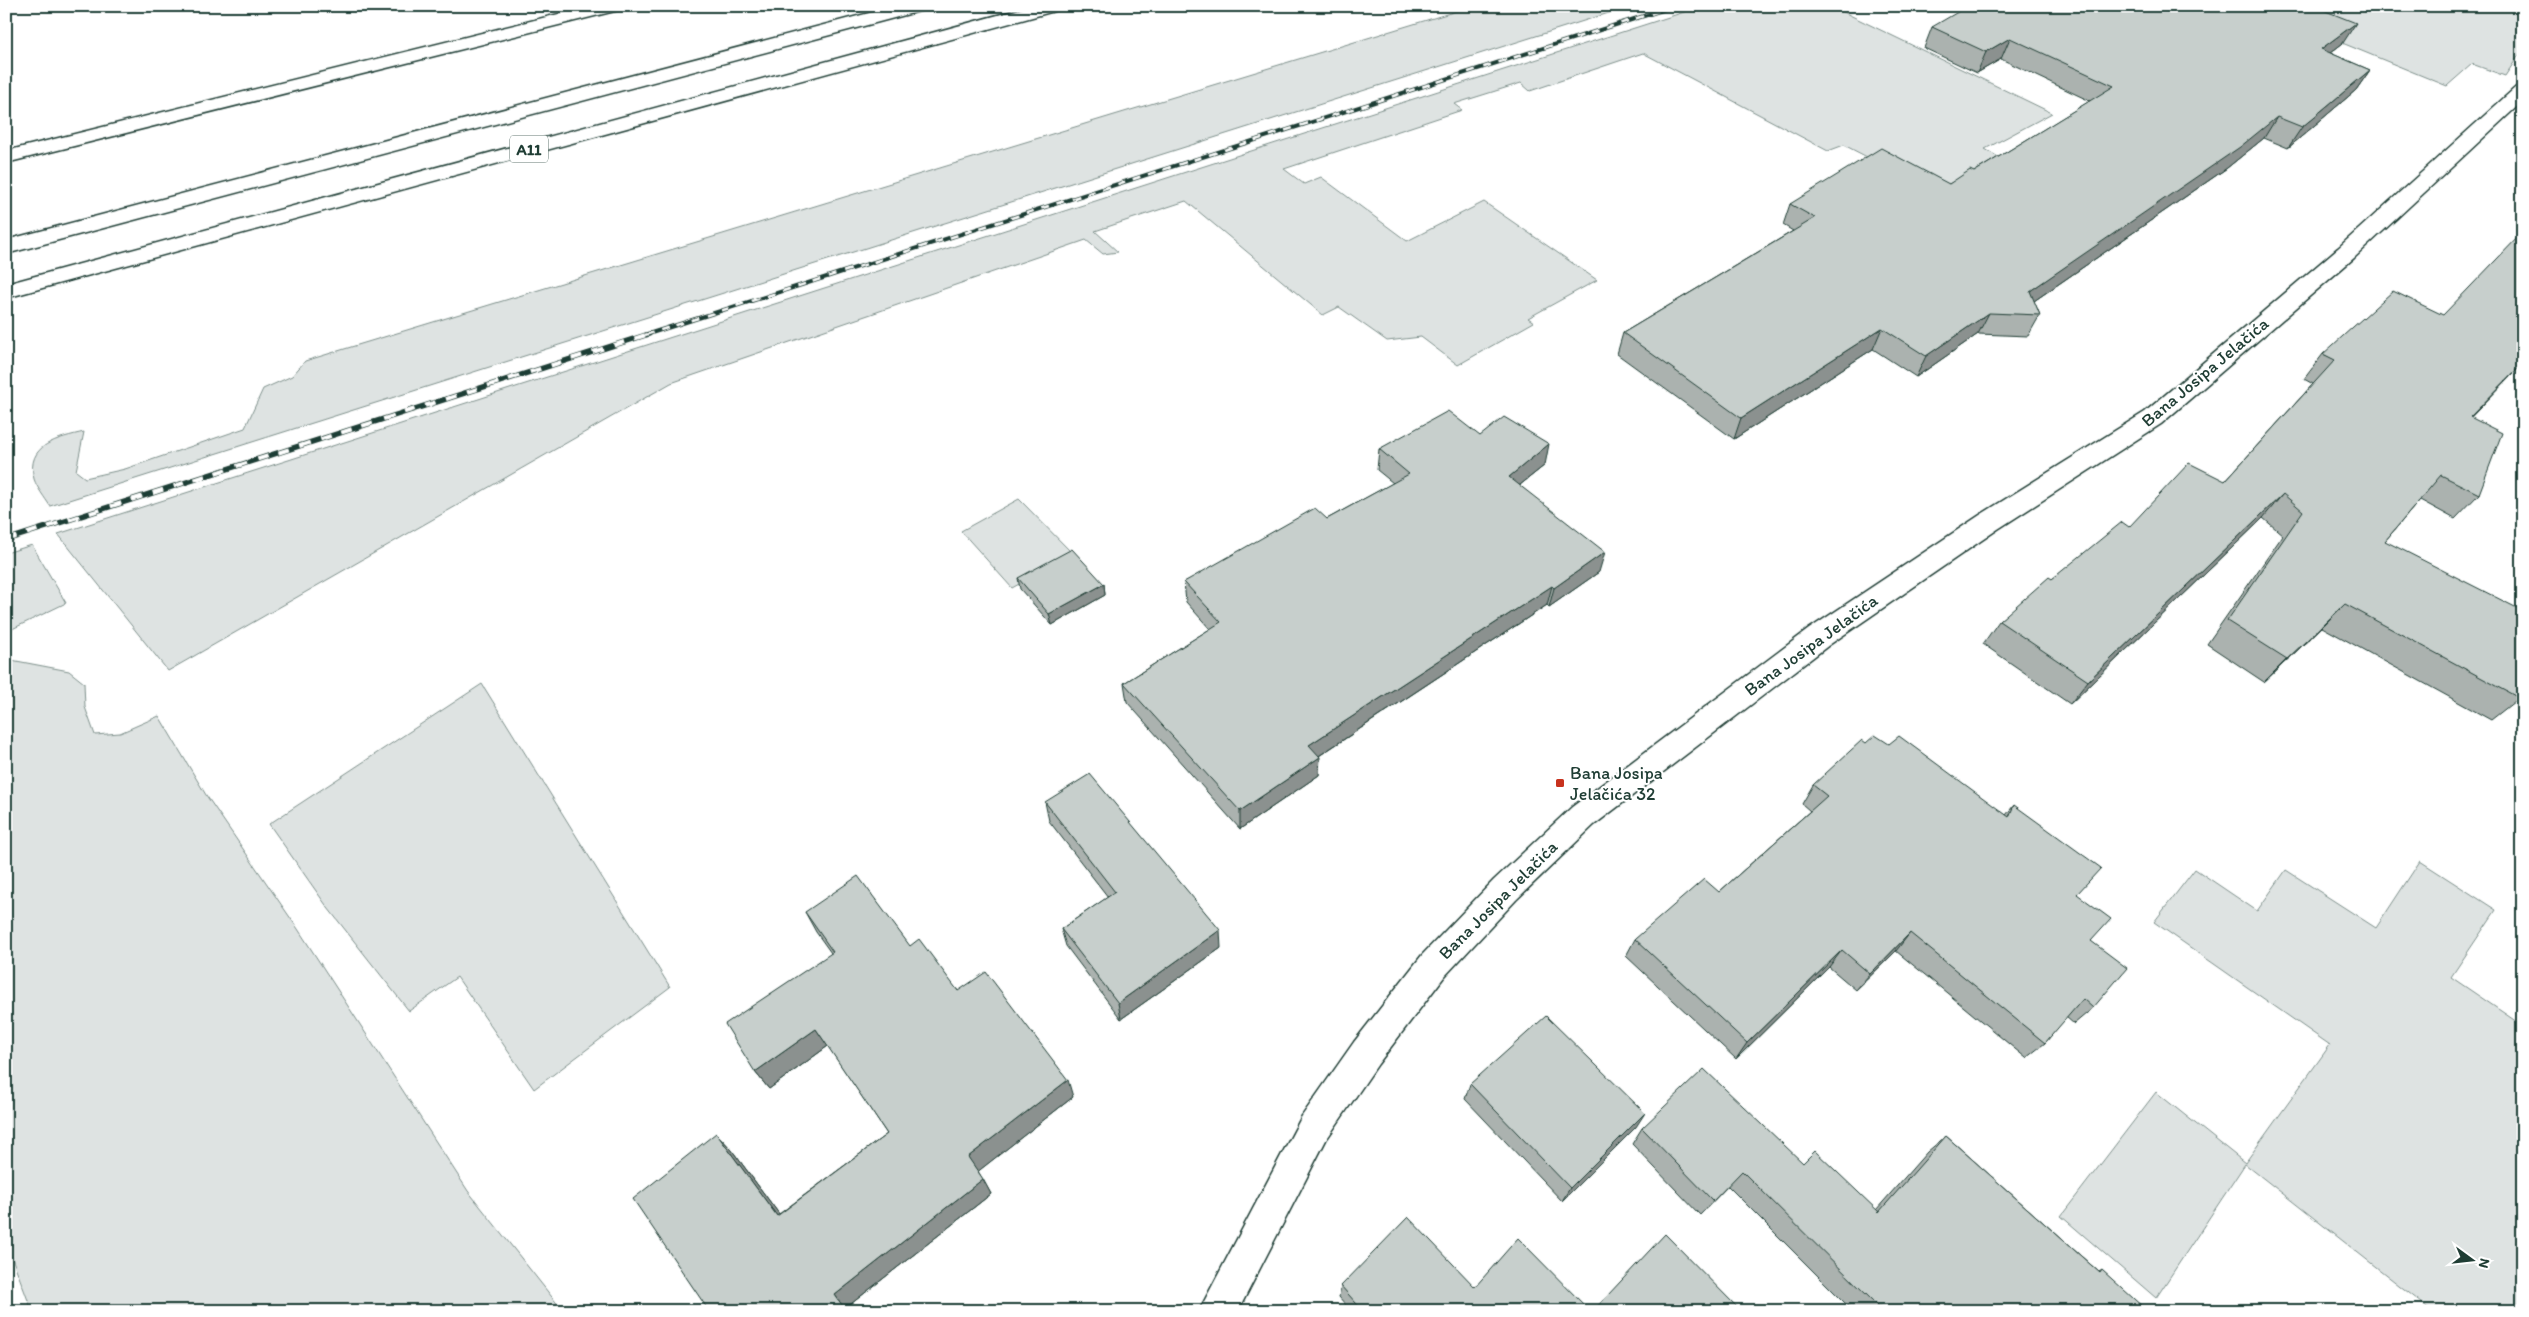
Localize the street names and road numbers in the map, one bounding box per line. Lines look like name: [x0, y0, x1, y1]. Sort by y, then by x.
road number: A11: [510, 136, 548, 162]
street label: Bana Josipa Jelačića: [2137, 312, 2274, 432]
street label: Bana Josipa Jelačića: [1740, 589, 1882, 701]
street label: Bana Josipa Jelačića: [1434, 835, 1563, 964]

